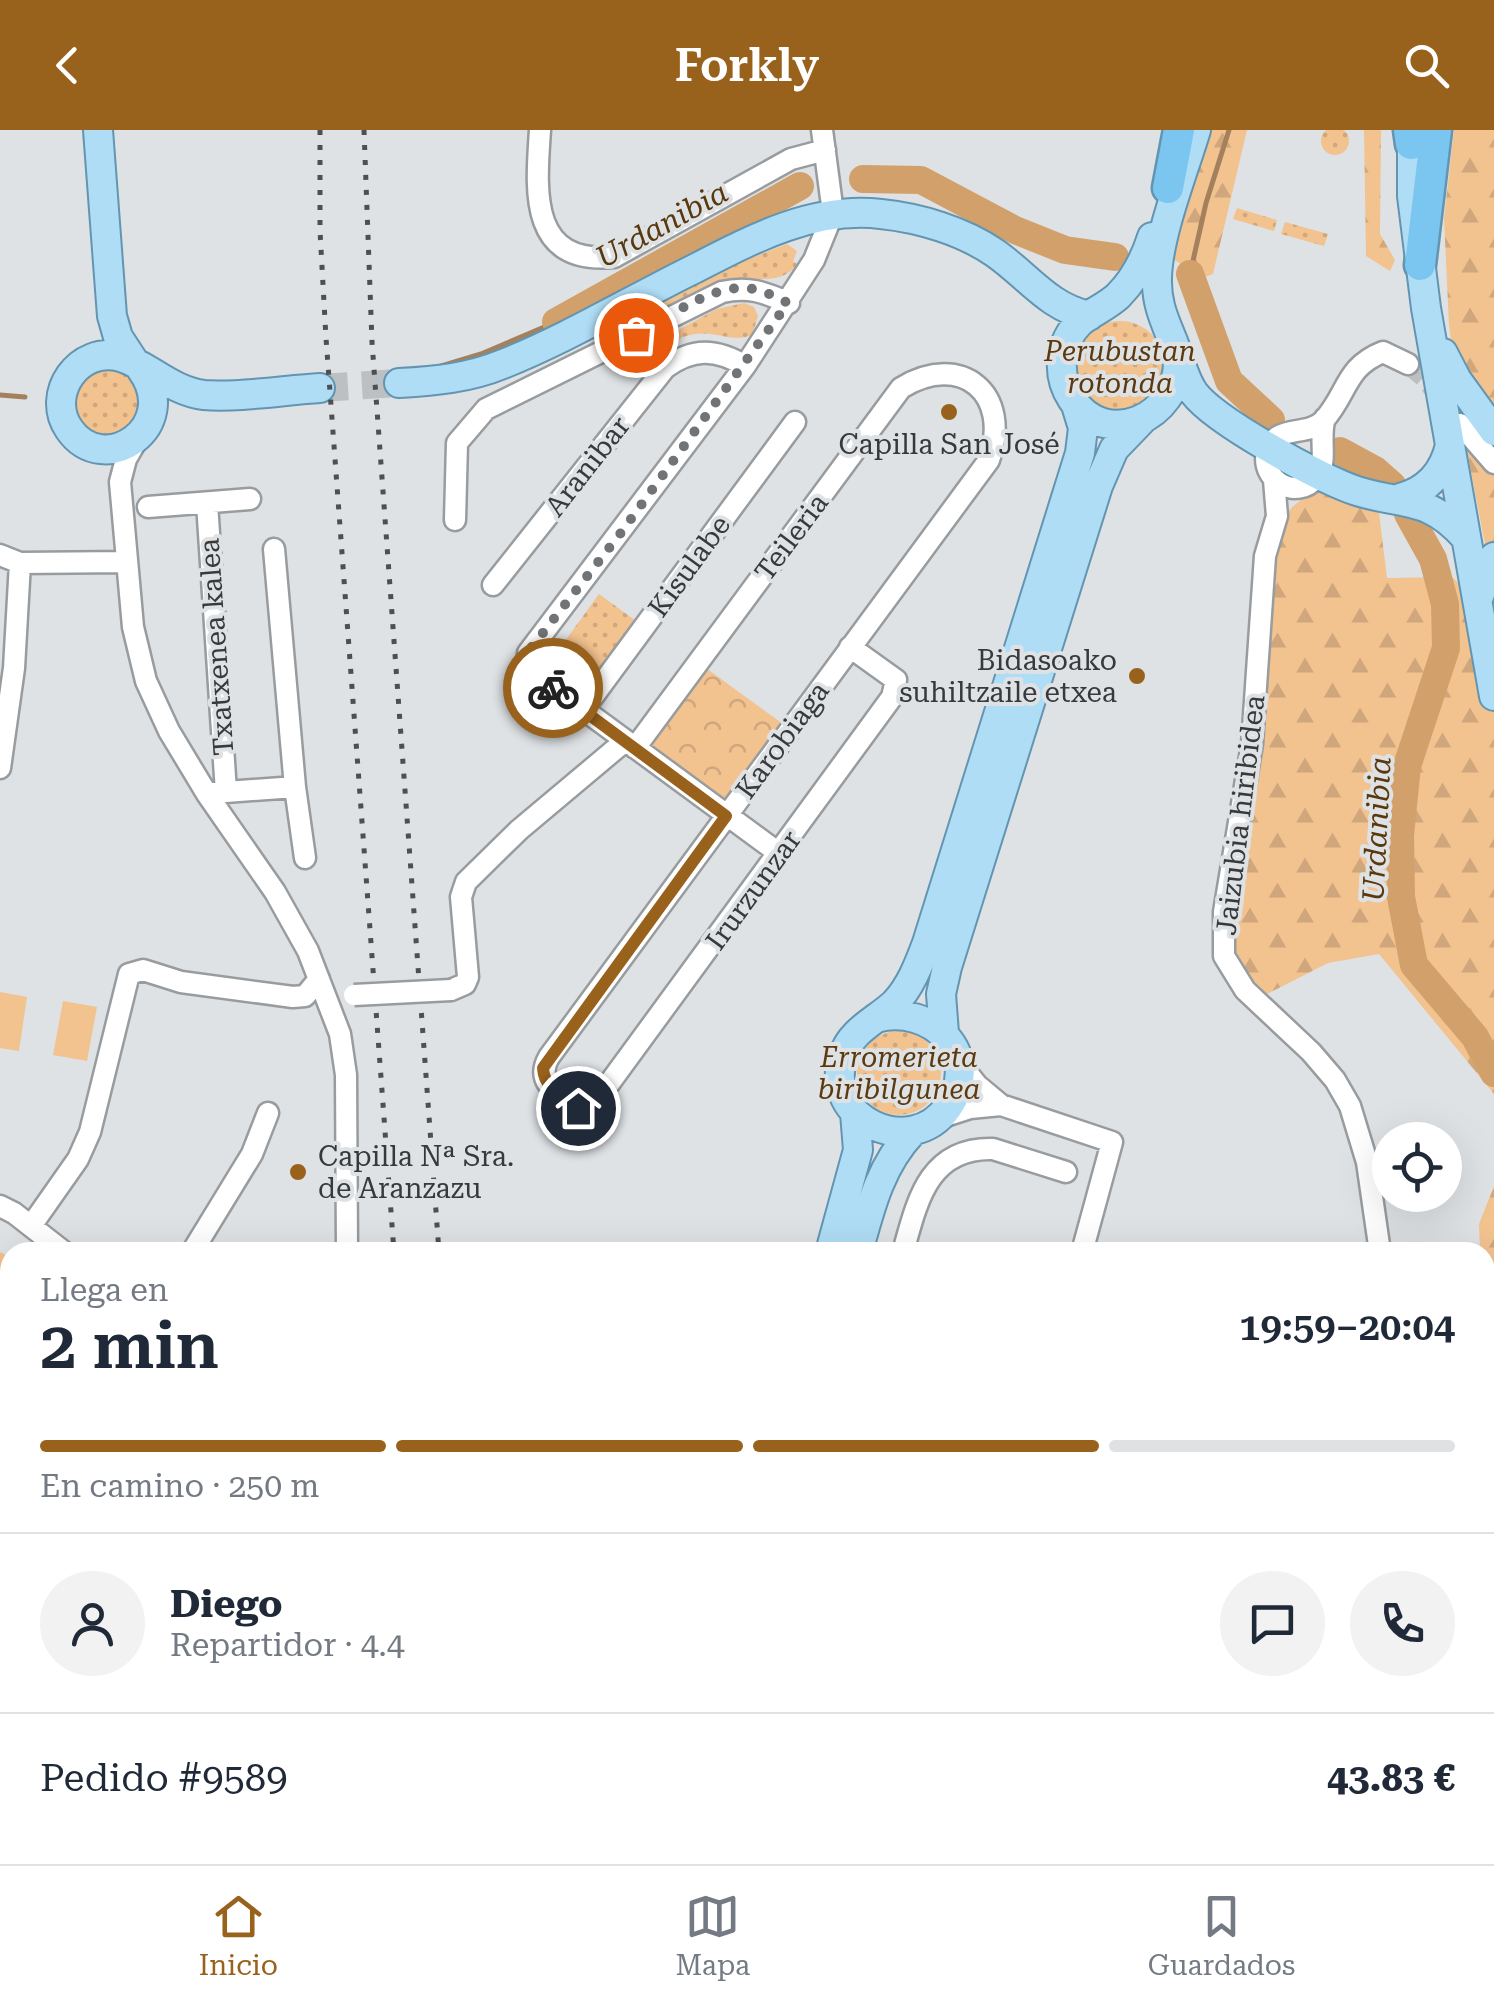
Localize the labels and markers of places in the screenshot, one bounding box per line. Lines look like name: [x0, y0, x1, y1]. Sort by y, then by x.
pin: [594, 293, 679, 378]
marker: Capilla San José: [938, 401, 960, 423]
place label: Capilla San José: [838, 428, 1060, 461]
place label: Bidasoako suhiltzaile etxea: [899, 644, 1117, 709]
marker: Bidasoako suhiltzaile etxea: [1126, 665, 1148, 687]
pin: [536, 1066, 621, 1151]
place label: Capilla Nª Sra. de Aranzazu: [318, 1140, 514, 1205]
marker: Capilla Nª Sra. de Aranzazu: [287, 1161, 309, 1183]

